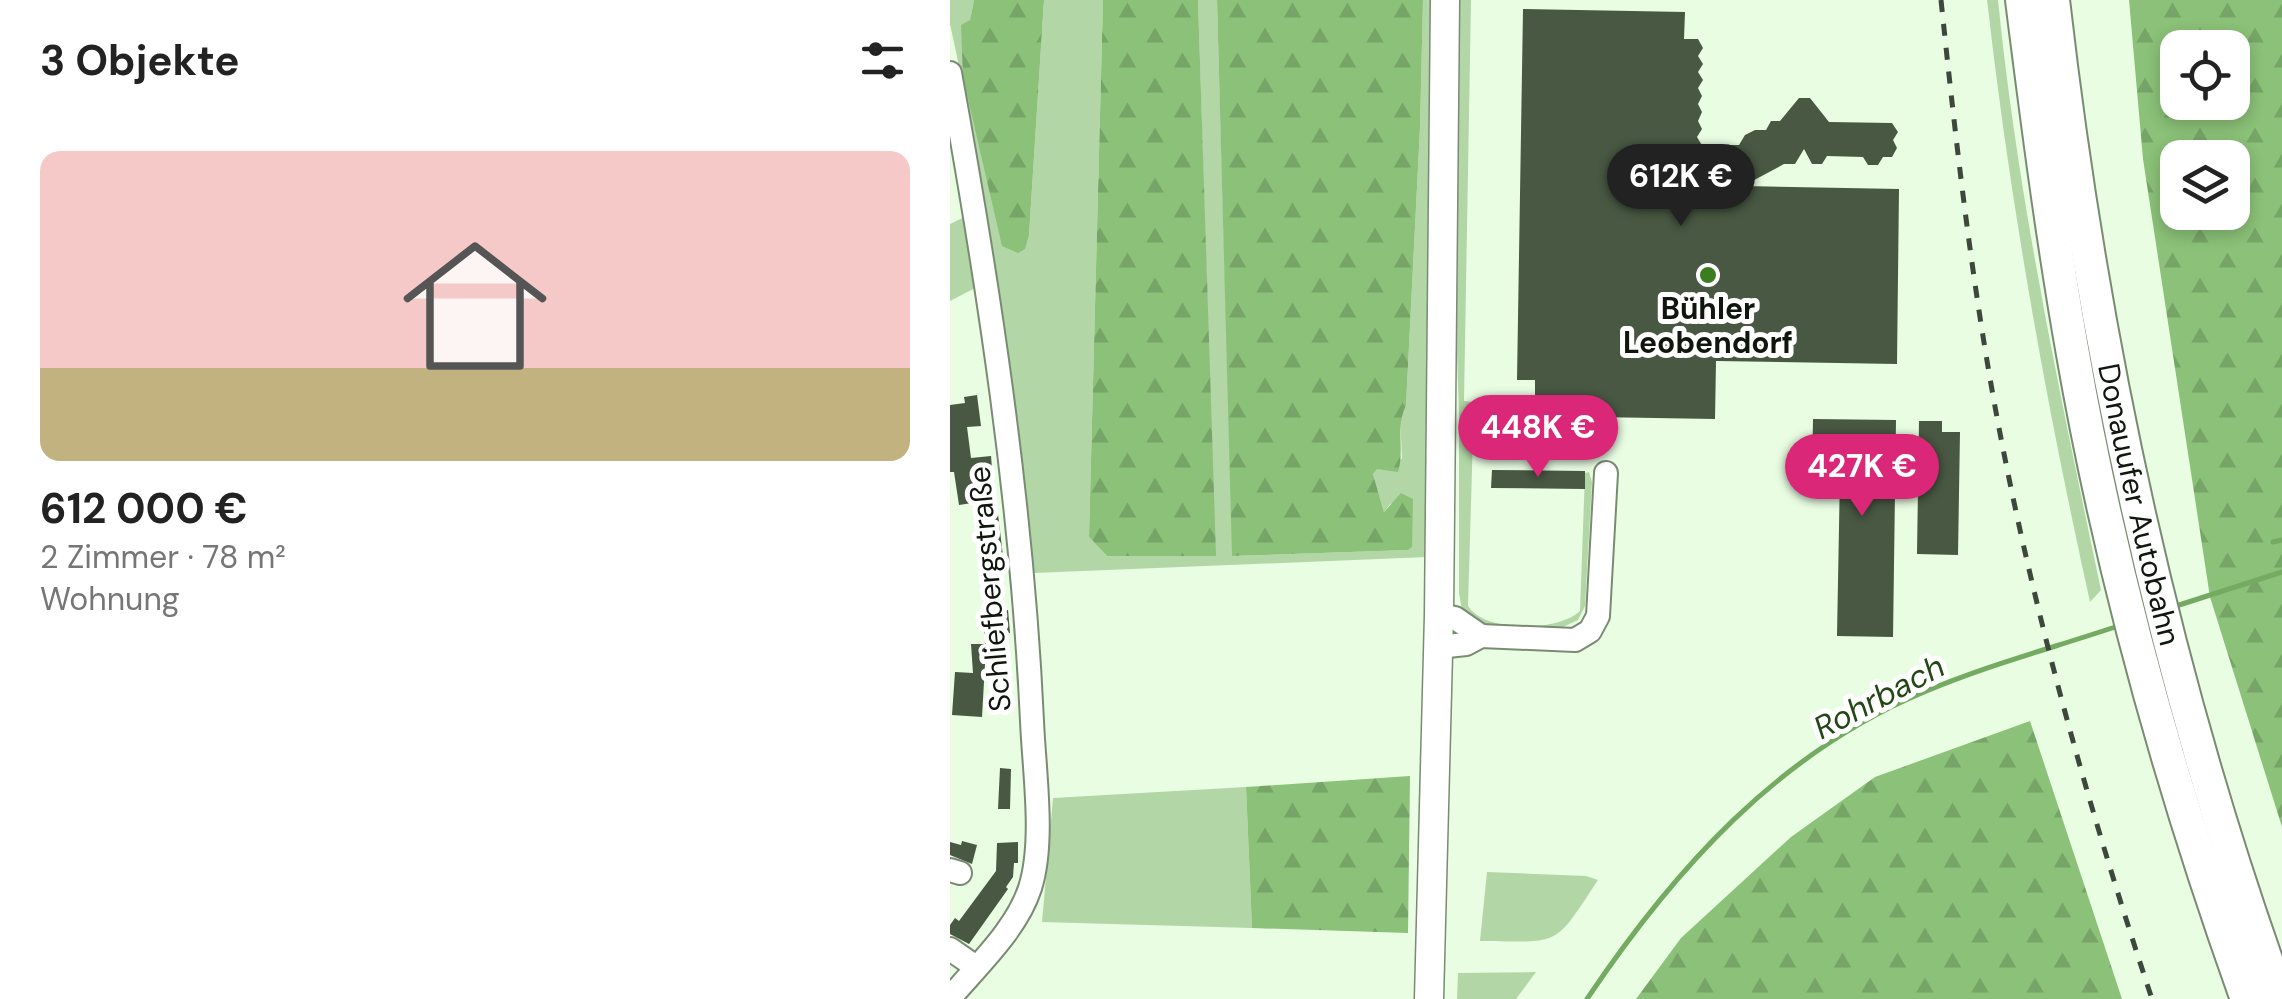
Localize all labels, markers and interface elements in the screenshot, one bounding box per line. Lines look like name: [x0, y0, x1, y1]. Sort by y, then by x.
map controls: [2160, 30, 2250, 230]
button: locate: [2160, 30, 2250, 120]
text: 3 Objekte: [40, 33, 240, 88]
icon: filters: [855, 33, 910, 88]
button: layers: [2160, 140, 2250, 230]
pin: 612K €: [1600, 144, 1762, 229]
text: 612K €: [1629, 155, 1733, 197]
icon: home: [385, 216, 565, 396]
marker: Bühler Leobendorf: [1697, 264, 1719, 286]
place label: Bühler Leobendorf: [1623, 289, 1793, 362]
street label: Donauufer Autobahn: [2089, 360, 2190, 649]
pin: 448K €: [1457, 395, 1619, 480]
text: 448K €: [1480, 406, 1596, 448]
pin: 427K €: [1781, 434, 1943, 519]
text: 427K €: [1807, 445, 1917, 487]
street label: Schliefbergstraße: [959, 465, 1020, 713]
text: 612 000 €: [40, 481, 248, 536]
text: 2 Zimmer · 78 m²: [40, 536, 286, 578]
text: Wohnung: [40, 578, 180, 620]
water label: Rohrbach: [1806, 645, 1952, 749]

